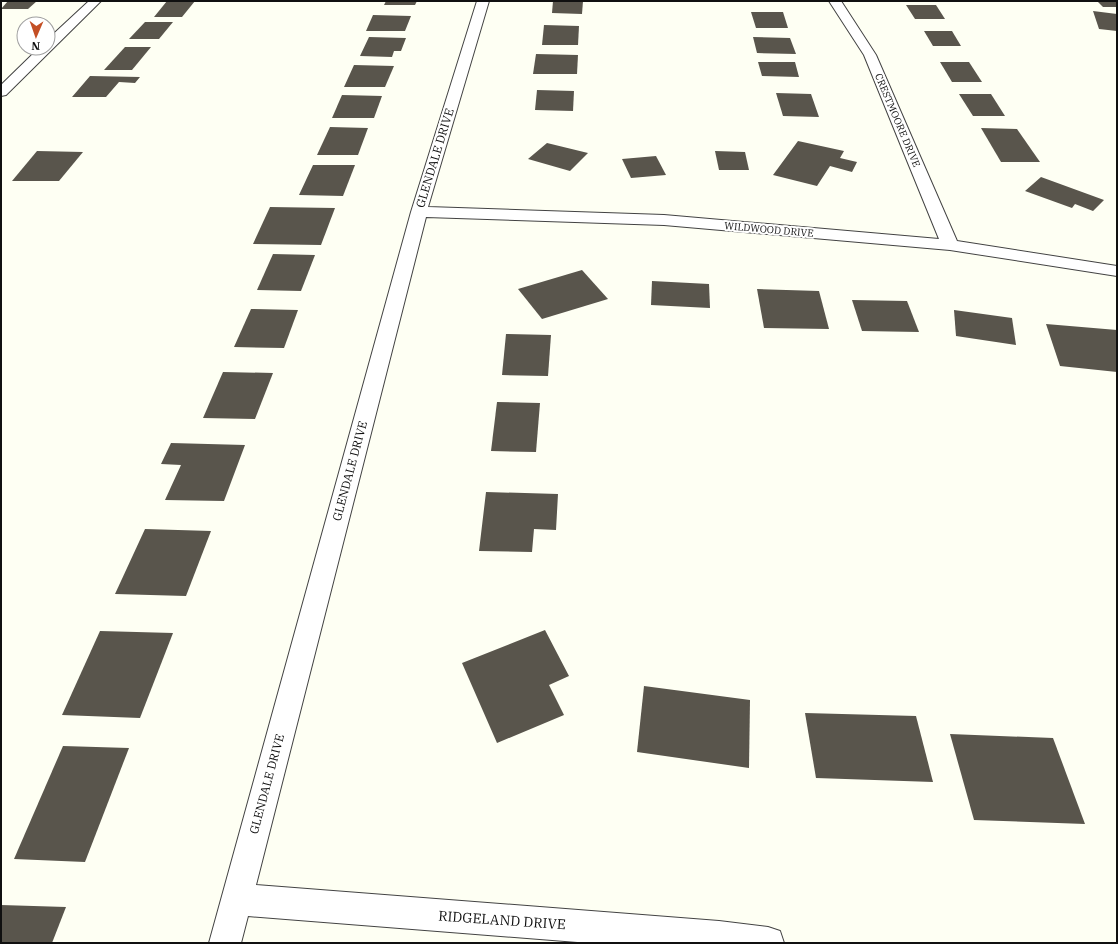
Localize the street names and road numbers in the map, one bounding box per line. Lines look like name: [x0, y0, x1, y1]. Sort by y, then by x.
street label: CRESTMOORE DRIVE: [872, 71, 923, 169]
street label: GLENDALE DRIVE: [412, 106, 457, 209]
street label: WILDWOOD DRIVE: [724, 219, 814, 240]
street label: GLENDALE DRIVE: [329, 419, 370, 523]
street label: GLENDALE DRIVE: [246, 732, 287, 836]
street label: RIDGELAND DRIVE: [438, 907, 566, 933]

